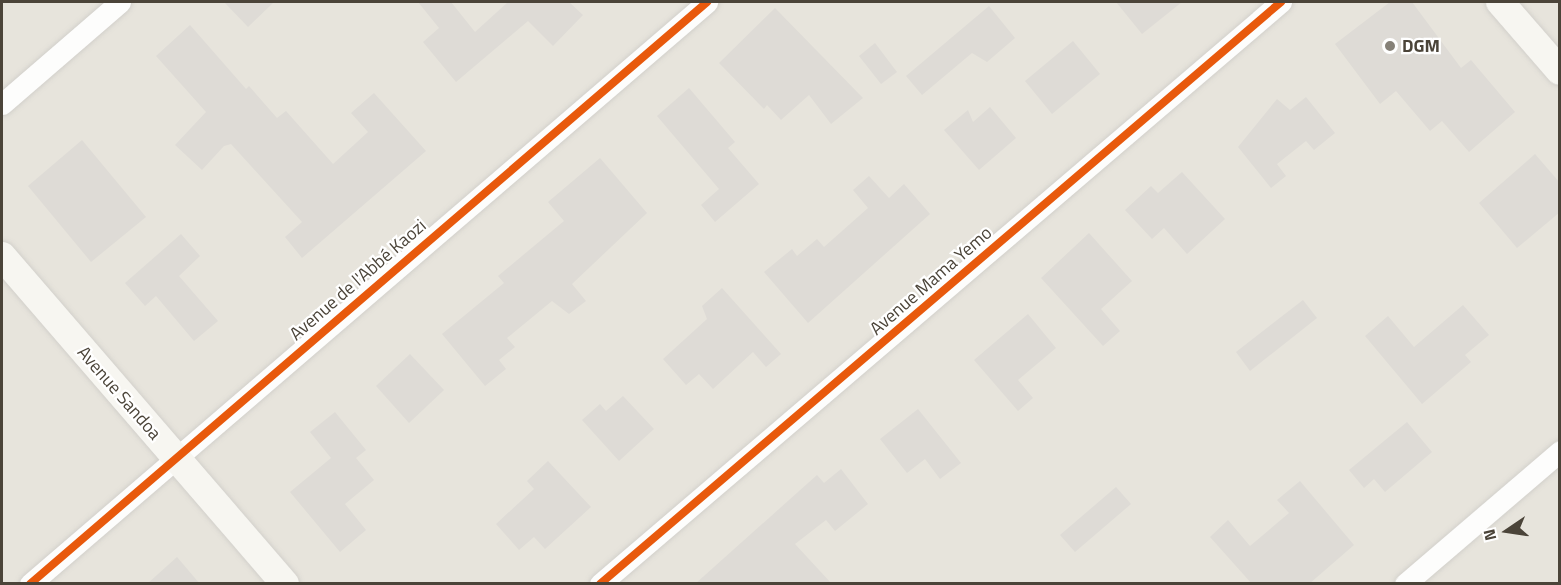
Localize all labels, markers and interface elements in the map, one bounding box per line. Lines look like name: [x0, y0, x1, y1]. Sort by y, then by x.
place label: DGM: [1402, 35, 1440, 57]
marker: DGM: [1383, 39, 1397, 53]
street label: Avenue de l'Abbé Kaozi: [285, 215, 431, 345]
street label: Avenue Mama Yemo: [866, 222, 996, 340]
street label: Avenue Sandoa: [73, 342, 165, 444]
north arrow: [1477, 501, 1537, 561]
text: N: [1477, 527, 1502, 543]

